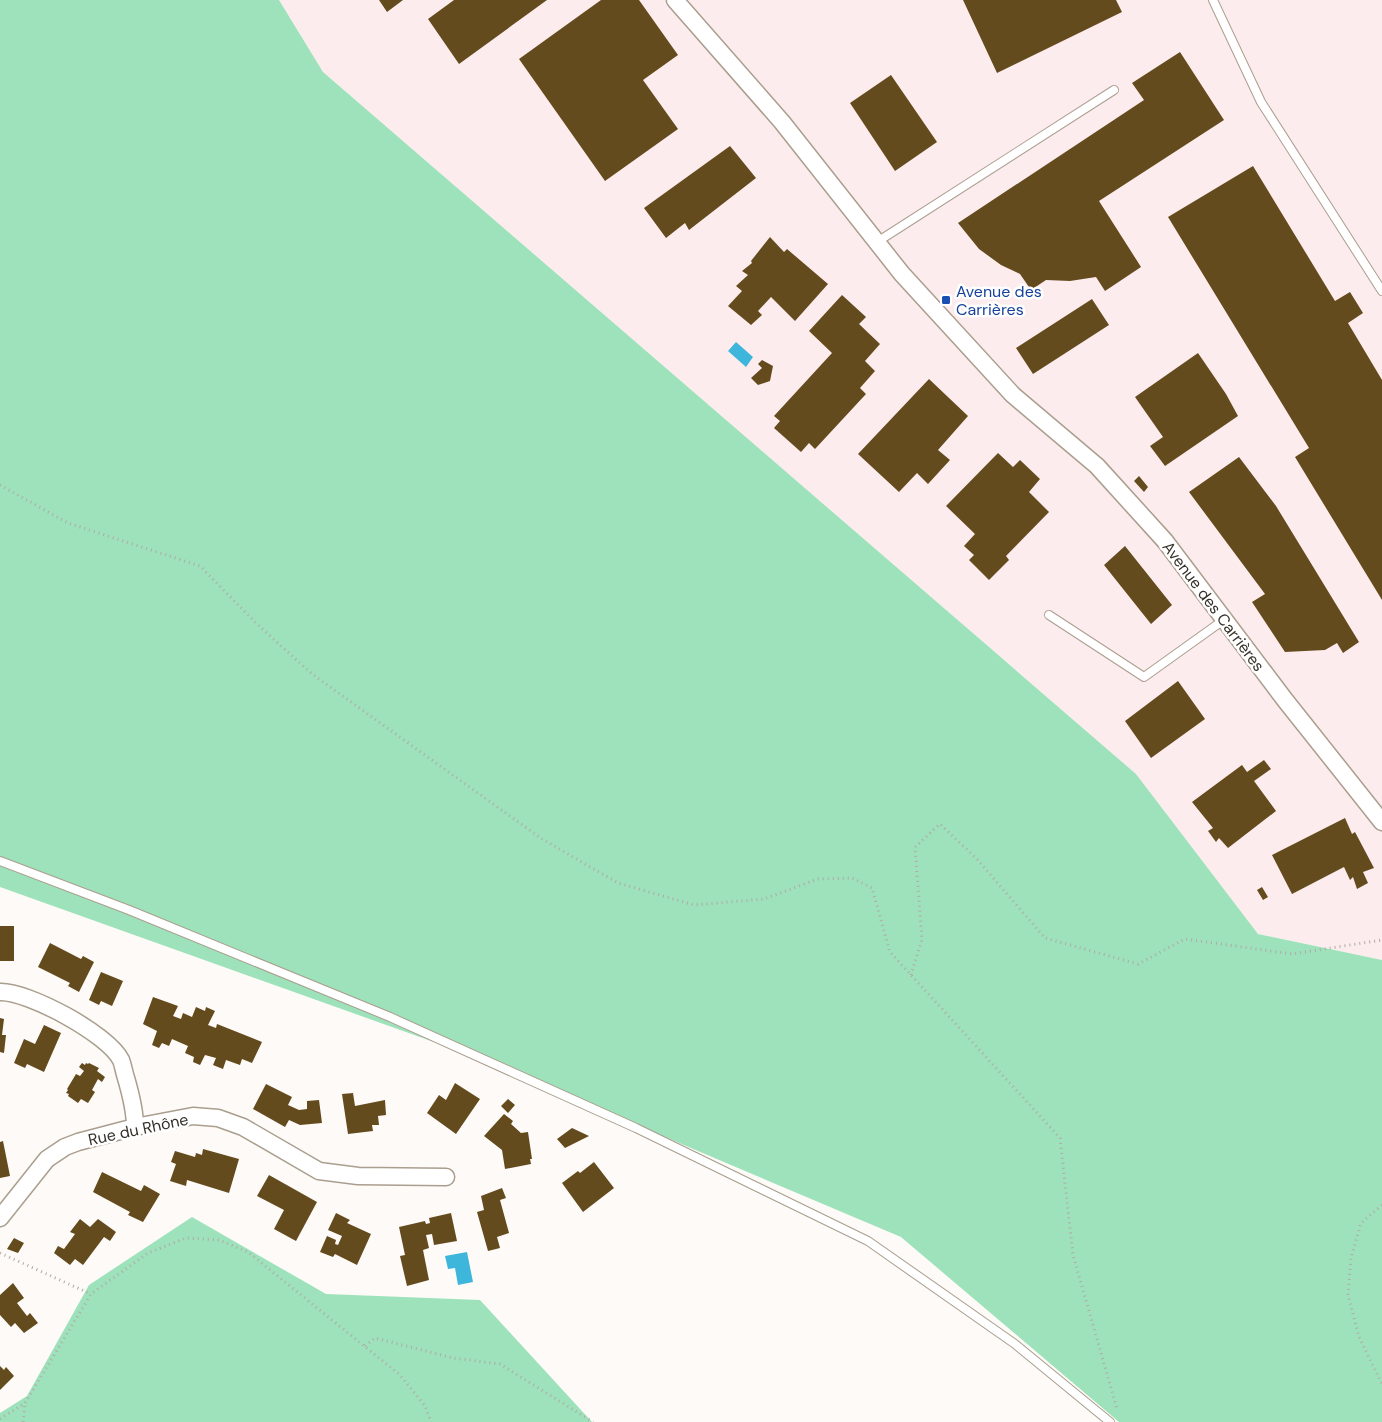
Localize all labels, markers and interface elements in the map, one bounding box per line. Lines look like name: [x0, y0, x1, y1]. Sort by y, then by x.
place label: Avenue des Carrières: [956, 281, 1042, 320]
marker: Avenue des Carrières: [940, 294, 952, 306]
street label: Avenue des Carrières: [1158, 537, 1269, 676]
street label: Rue du Rhône: [86, 1109, 190, 1150]

